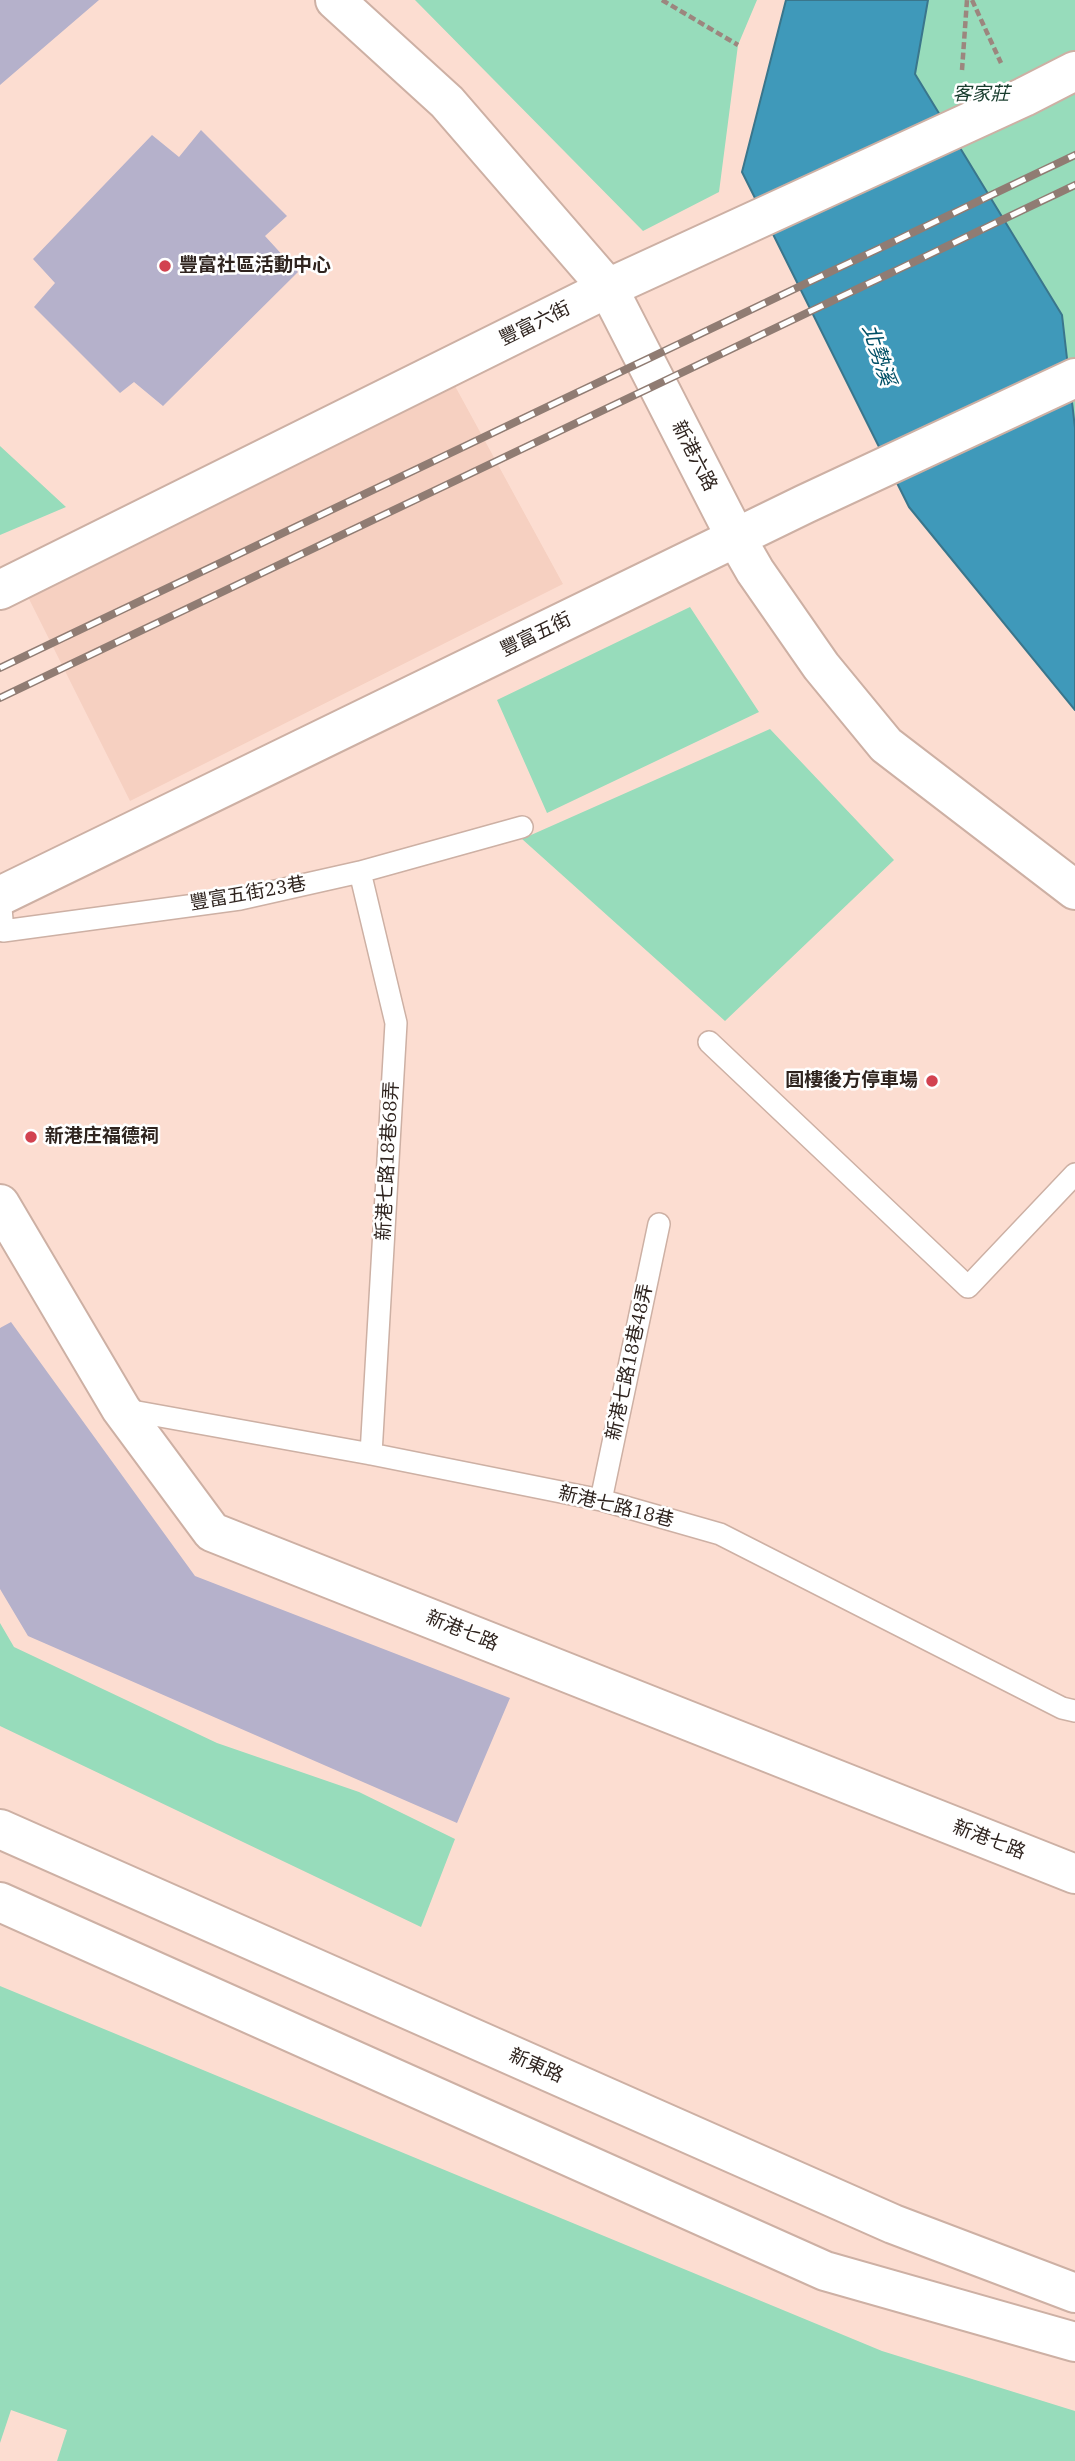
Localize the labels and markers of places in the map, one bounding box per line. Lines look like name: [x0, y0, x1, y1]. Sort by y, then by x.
place label: 豐富社區活動中心: [179, 255, 331, 277]
marker: 豐富社區活動中心: [157, 258, 173, 274]
place label: 圓樓後方停車場: [785, 1070, 918, 1092]
marker: 圓樓後方停車場: [924, 1073, 940, 1089]
place label: 新港庄福德祠: [45, 1126, 159, 1148]
marker: 新港庄福德祠: [23, 1129, 39, 1145]

